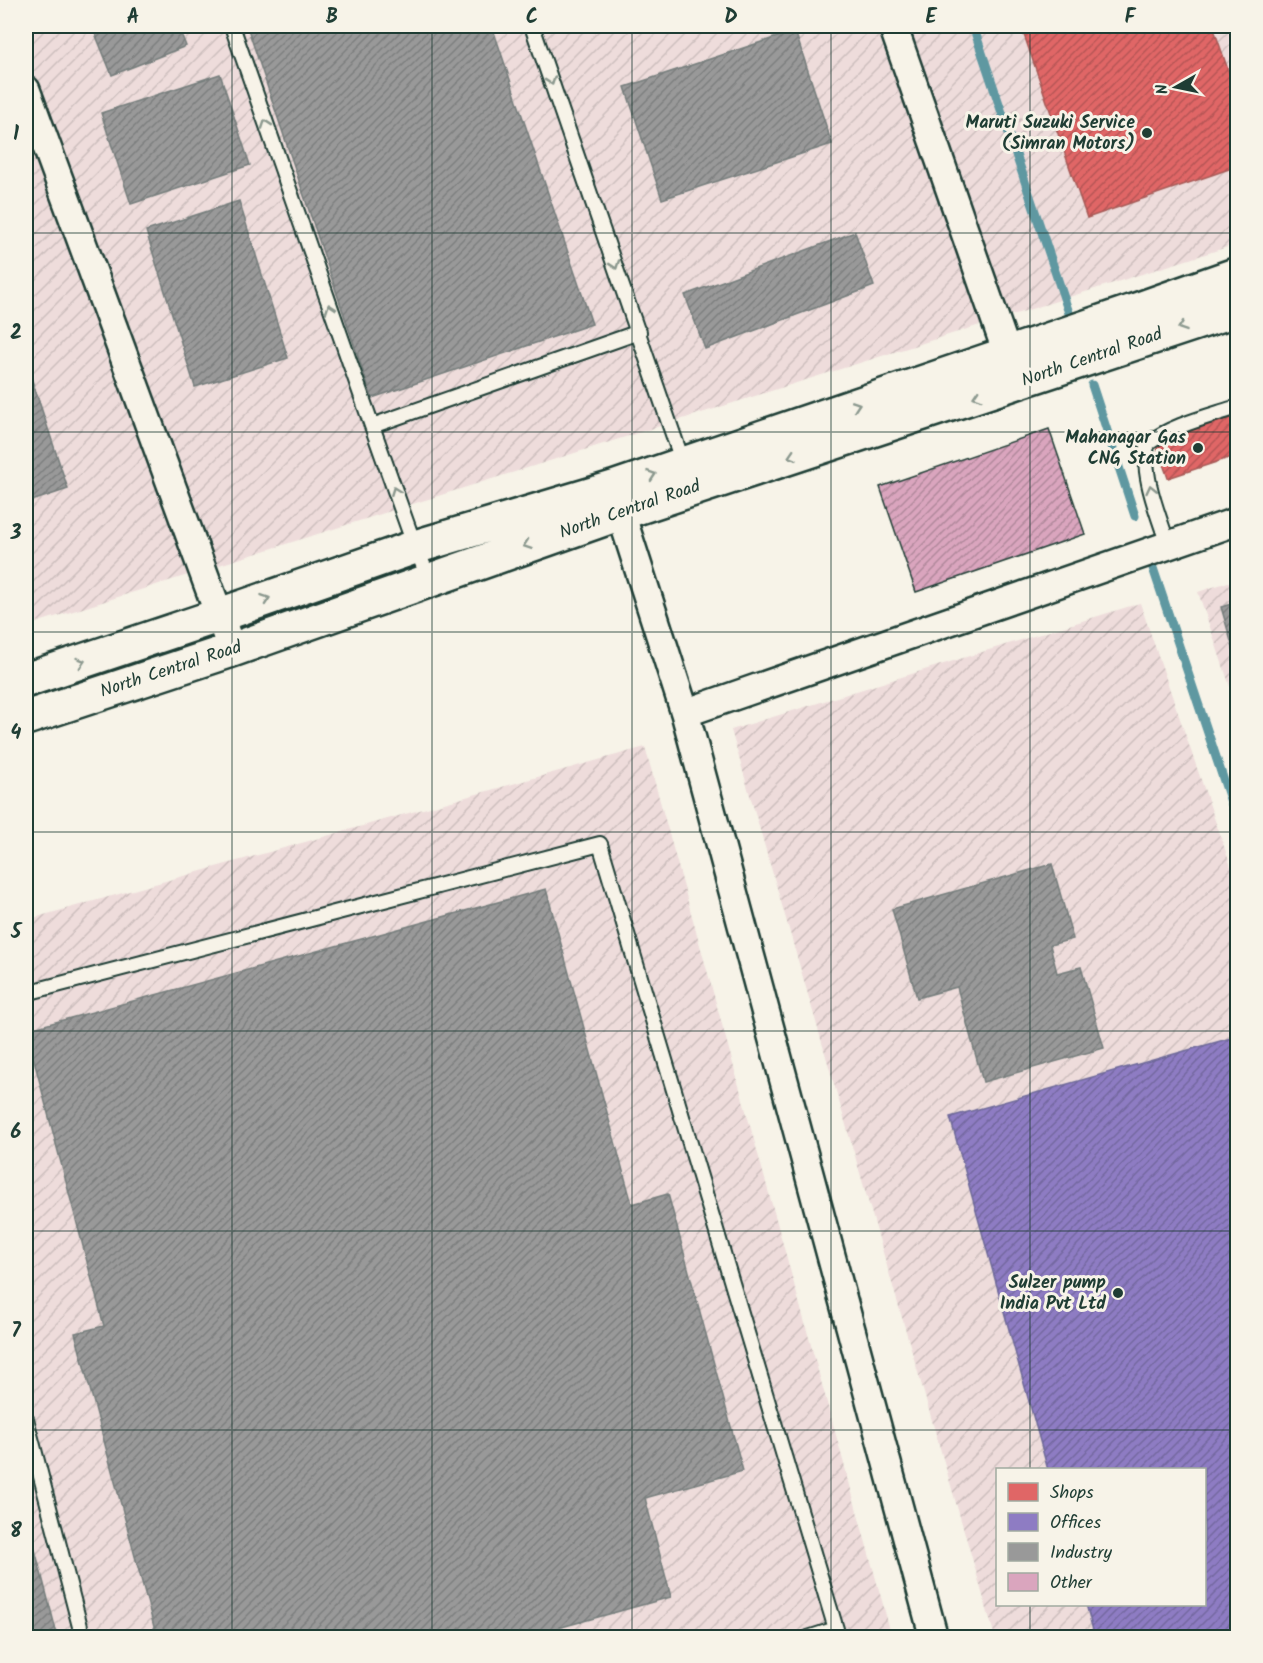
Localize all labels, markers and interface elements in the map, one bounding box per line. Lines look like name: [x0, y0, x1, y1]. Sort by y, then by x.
text: A: [127, 2, 139, 34]
text: B: [326, 2, 338, 34]
text: C: [526, 2, 538, 34]
text: D: [724, 2, 738, 34]
text: E: [925, 2, 937, 34]
text: F: [1125, 2, 1137, 34]
north arrow: [1146, 57, 1206, 117]
one-way arrow: [544, 75, 557, 86]
text: N: [1150, 82, 1176, 96]
place label: Maruti Suzuki Service (Simran Motors): [966, 109, 1135, 159]
text: 1: [13, 119, 19, 151]
one-way arrow: [261, 119, 274, 129]
marker: Maruti Suzuki Service (Simran Motors): [1140, 126, 1154, 140]
one-way arrow: [608, 259, 621, 270]
one-way arrow: [325, 303, 338, 314]
text: 2: [10, 318, 22, 350]
street label: North Central Road: [1017, 320, 1167, 396]
one-way arrow: [1177, 320, 1188, 333]
one-way arrow: [972, 389, 983, 401]
one-way arrow: [850, 400, 861, 412]
place label: Mahanagar Gas CNG Station: [1065, 424, 1187, 474]
marker: Mahanagar Gas CNG Station: [1191, 441, 1205, 455]
one-way arrow: [787, 449, 798, 462]
one-way arrow: [646, 469, 657, 482]
street label: North Central Road: [555, 472, 705, 548]
one-way arrow: [1145, 484, 1158, 494]
one-way arrow: [390, 487, 403, 497]
text: 3: [10, 518, 22, 550]
one-way arrow: [523, 538, 533, 551]
one-way arrow: [260, 594, 271, 607]
street label: North Central Road: [96, 633, 247, 707]
one-way arrow: [75, 656, 86, 669]
text: 4: [11, 718, 22, 750]
text: 5: [10, 917, 23, 949]
text: 6: [11, 1117, 22, 1149]
place label: Sulzer pump India Pvt Ltd: [1000, 1269, 1106, 1319]
marker: Sulzer pump India Pvt Ltd: [1111, 1286, 1125, 1300]
text: 7: [11, 1316, 21, 1348]
legend: [996, 1468, 1206, 1606]
text: Shops: [1050, 1479, 1094, 1508]
text: Offices: [1050, 1509, 1101, 1538]
text: 8: [10, 1516, 22, 1548]
text: Industry: [1050, 1539, 1112, 1568]
text: Other: [1050, 1569, 1093, 1598]

